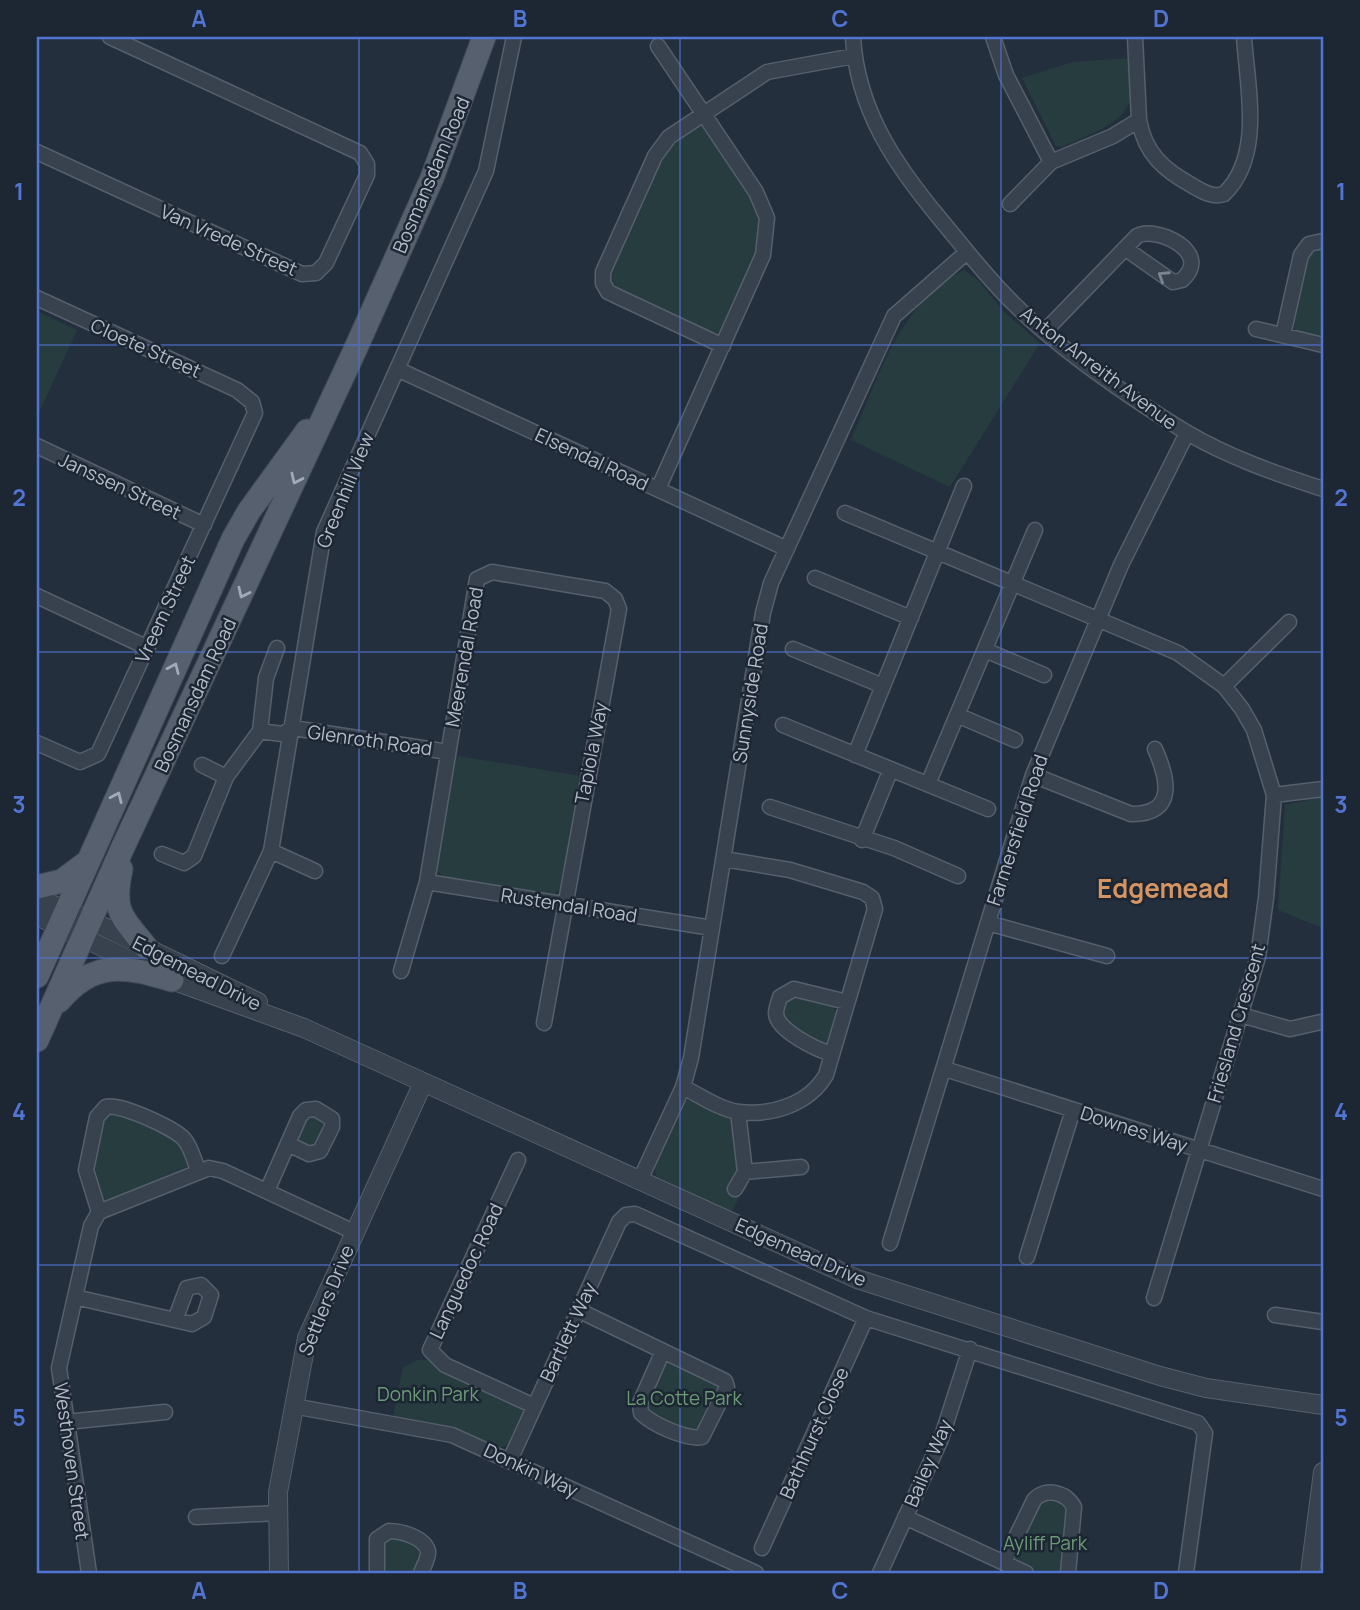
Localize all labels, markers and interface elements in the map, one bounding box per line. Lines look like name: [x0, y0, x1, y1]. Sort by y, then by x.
text: A: [191, 2, 207, 34]
text: B: [513, 2, 527, 34]
text: C: [832, 2, 849, 34]
text: D: [1153, 2, 1169, 34]
street label: Bosmansdam Road: [386, 93, 476, 257]
text: 1: [14, 175, 24, 207]
text: 1: [1336, 175, 1346, 207]
street label: Van Vrede Street: [156, 198, 302, 282]
one-way arrow: [1158, 271, 1171, 284]
street label: Anton Anreith Avenue: [1015, 300, 1183, 436]
street label: Cloete Street: [87, 312, 205, 384]
street label: Elsendal Road: [531, 421, 653, 497]
street label: Greenhill View: [310, 428, 380, 552]
street label: Janssen Street: [55, 446, 185, 526]
one-way arrow: [290, 472, 304, 484]
text: 2: [12, 481, 26, 513]
text: 2: [1334, 481, 1348, 513]
street label: Vreem Street: [129, 551, 201, 667]
street label: Meerendal Road: [439, 585, 489, 729]
one-way arrow: [237, 586, 251, 598]
street label: Bosmansdam Road: [148, 614, 242, 776]
street label: Sunnyside Road: [726, 621, 774, 765]
one-way arrow: [166, 663, 180, 675]
street label: Tapiola Way: [568, 700, 614, 806]
street label: Glenroth Road: [306, 718, 434, 762]
street label: Farmersfield Road: [980, 751, 1054, 909]
text: 3: [12, 788, 26, 820]
text: 3: [1334, 788, 1348, 820]
one-way arrow: [109, 792, 123, 804]
district label: Edgemead: [1097, 870, 1229, 906]
street label: Rustendal Road: [499, 881, 639, 929]
street label: Edgemead Drive: [128, 929, 266, 1017]
street label: Friesland Crescent: [1201, 940, 1271, 1106]
text: 4: [12, 1095, 26, 1127]
text: 4: [1334, 1095, 1348, 1127]
street label: Downes Way: [1077, 1099, 1191, 1159]
street label: Languedoc Road: [423, 1199, 509, 1343]
street label: Edgemead Drive: [731, 1211, 871, 1293]
street label: Settlers Drive: [292, 1241, 360, 1359]
street label: Bartlett Way: [534, 1278, 602, 1386]
street label: Bathhurst Close: [773, 1363, 855, 1503]
street label: Westhoven Street: [48, 1381, 96, 1541]
park label: Donkin Park: [377, 1381, 480, 1407]
park label: La Cotte Park: [626, 1385, 742, 1411]
text: 5: [12, 1401, 26, 1433]
text: 5: [1334, 1401, 1348, 1433]
street label: Bailey Way: [898, 1415, 958, 1511]
street label: Donkin Way: [480, 1437, 582, 1503]
park label: Ayliff Park: [1003, 1530, 1088, 1556]
text: A: [191, 1574, 207, 1606]
text: B: [513, 1574, 527, 1606]
text: C: [832, 1574, 849, 1606]
text: D: [1153, 1574, 1169, 1606]

